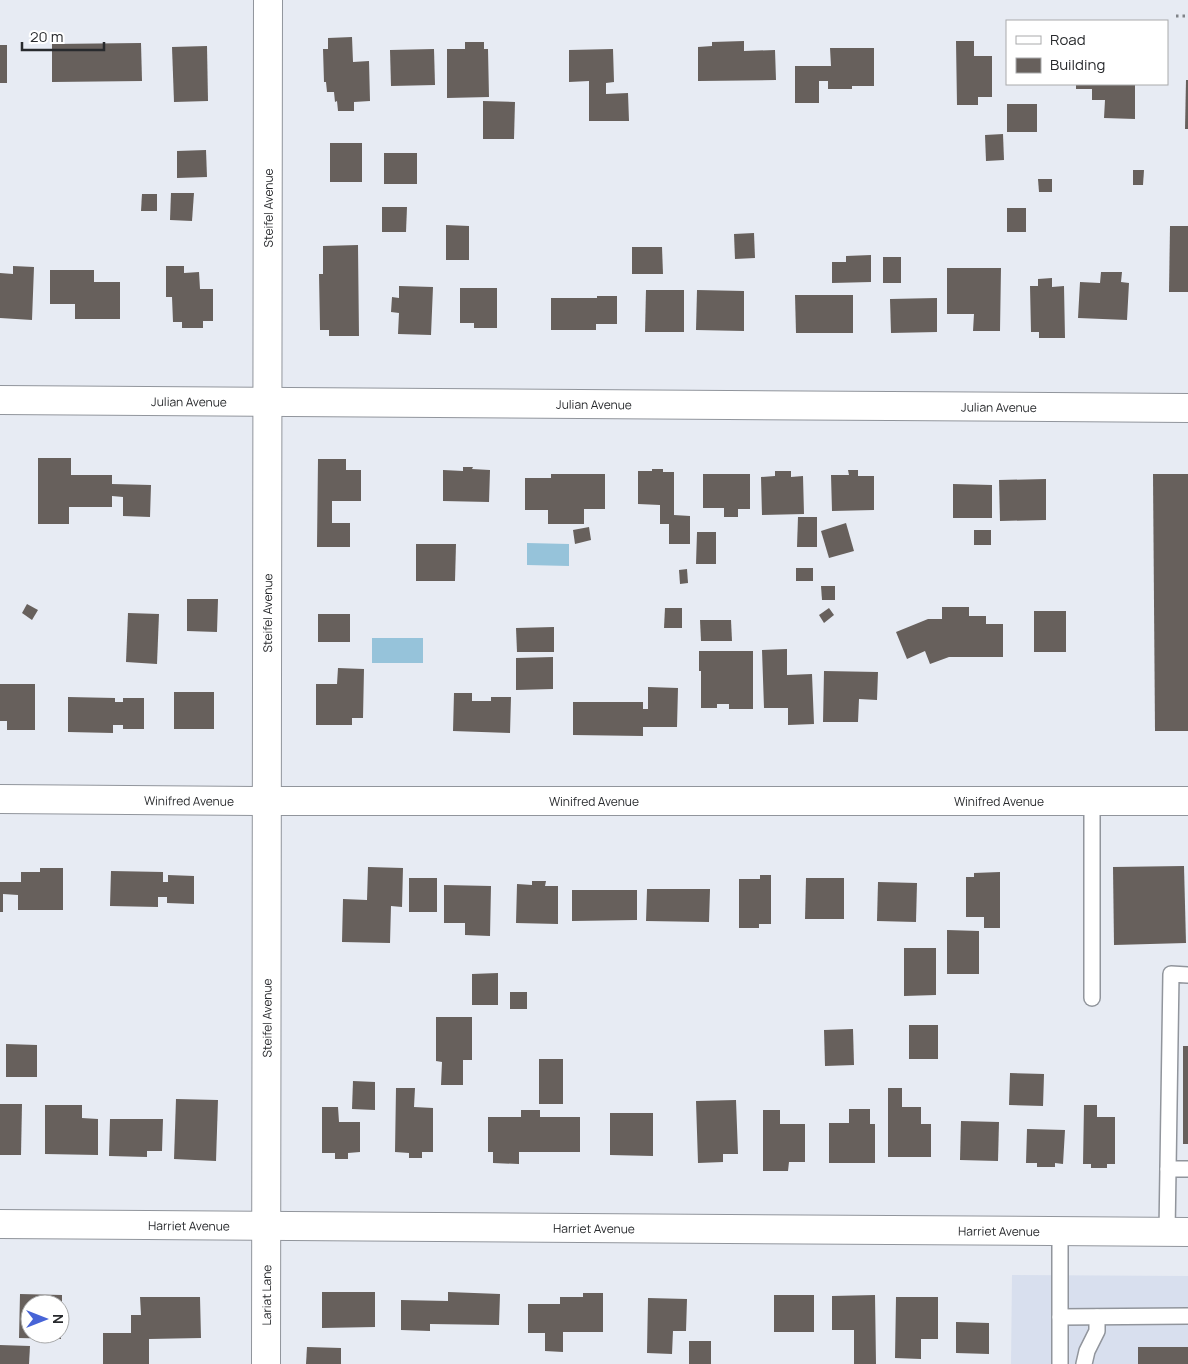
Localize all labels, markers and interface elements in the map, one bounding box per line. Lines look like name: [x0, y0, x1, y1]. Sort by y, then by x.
scale bar: [22, 20, 105, 52]
legend: [1006, 20, 1168, 85]
text: 20 m: [30, 26, 63, 47]
text: Road: [1050, 29, 1086, 50]
text: Building: [1050, 54, 1105, 75]
street label: Steifel Avenue: [259, 168, 276, 248]
street label: Julian Avenue: [151, 393, 227, 410]
street label: Julian Avenue: [556, 395, 632, 413]
street label: Julian Avenue: [961, 398, 1037, 415]
street label: Steifel Avenue: [259, 573, 276, 653]
street label: Winifred Avenue: [144, 792, 234, 809]
street label: Winifred Avenue: [549, 793, 639, 810]
street label: Winifred Avenue: [954, 793, 1044, 810]
street label: Steifel Avenue: [258, 978, 275, 1058]
street label: Harriet Avenue: [148, 1216, 230, 1234]
street label: Harriet Avenue: [553, 1219, 635, 1237]
street label: Harriet Avenue: [958, 1222, 1040, 1240]
street label: Lariat Lane: [258, 1265, 275, 1325]
north arrow: [20, 1294, 70, 1344]
text: N: [49, 1314, 68, 1324]

